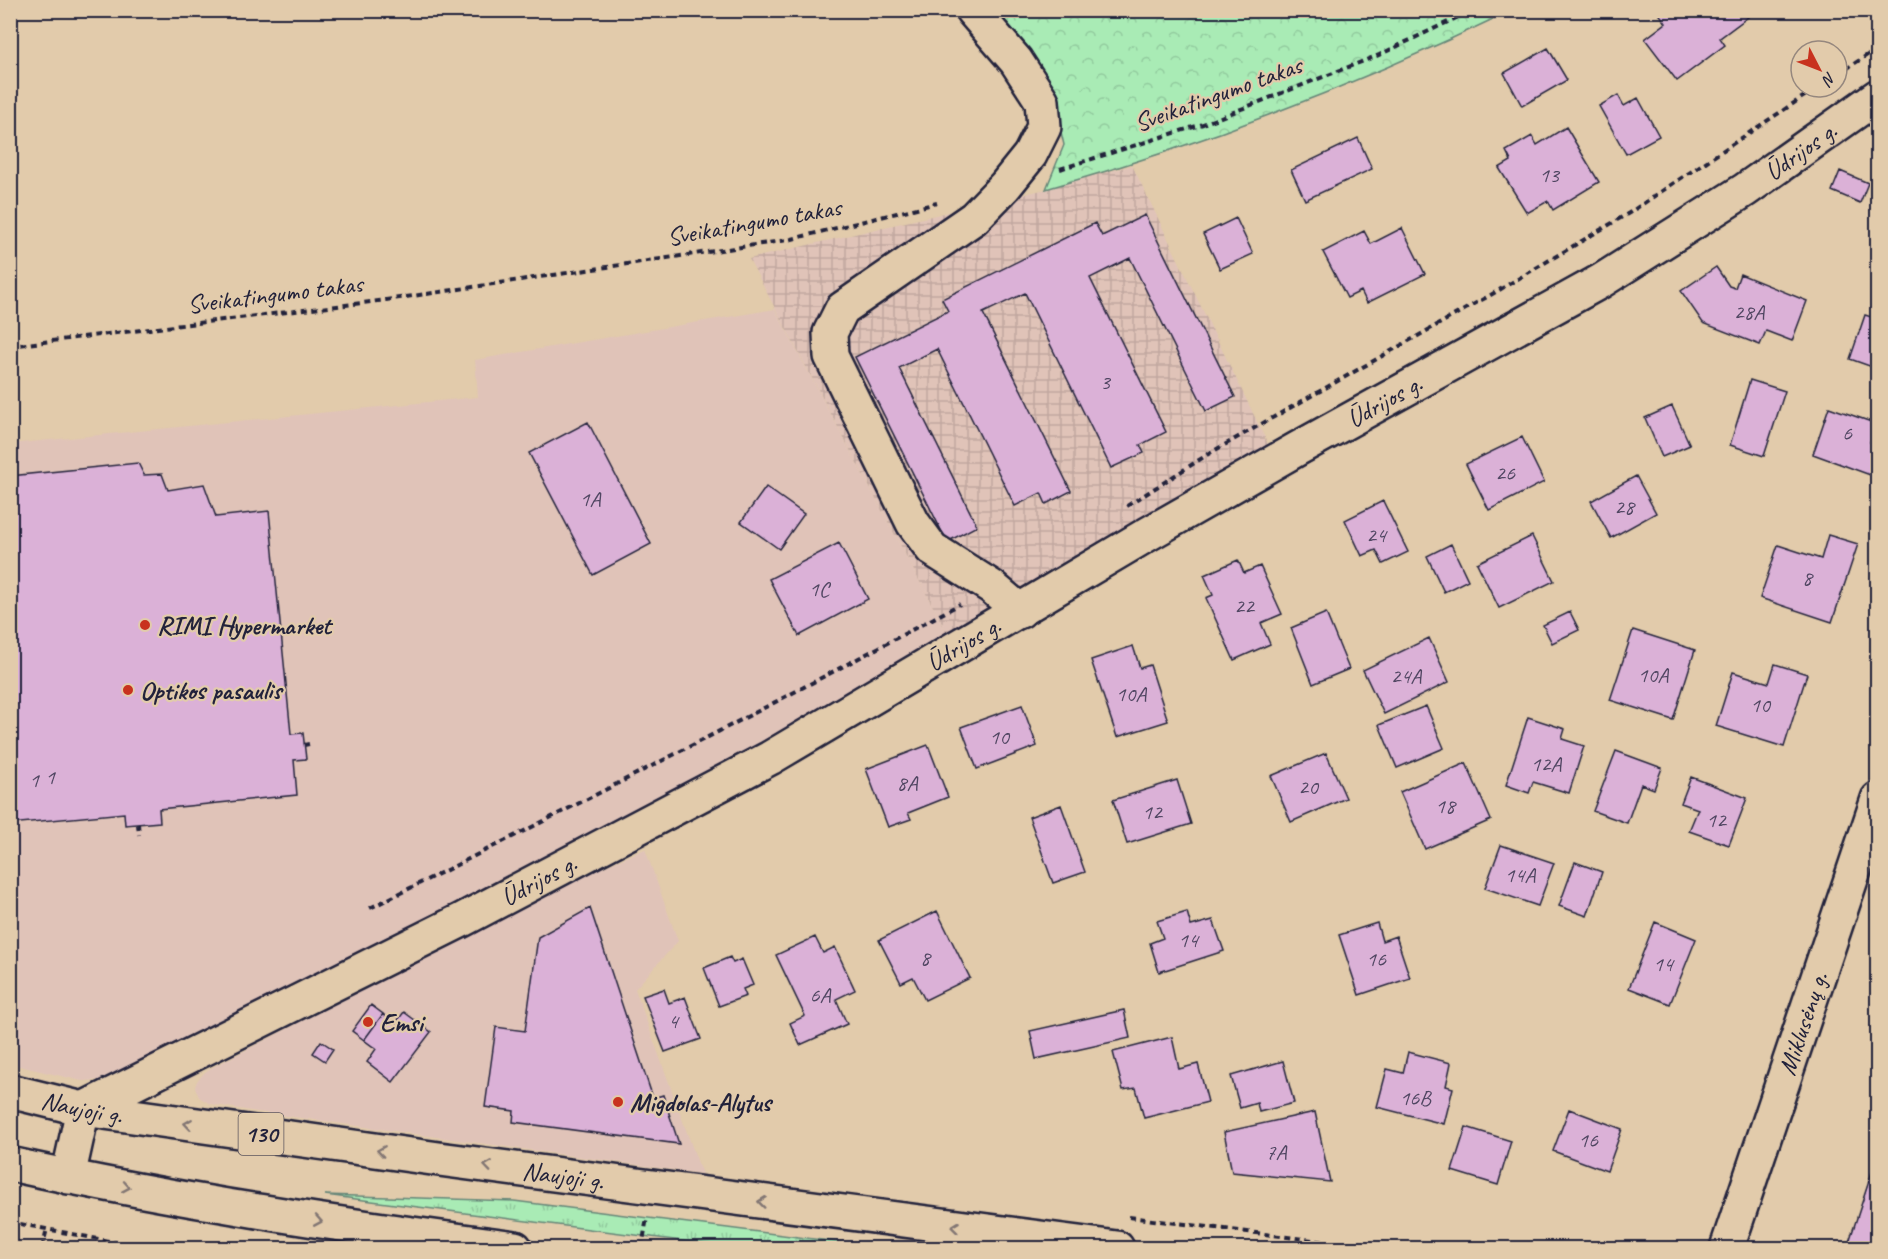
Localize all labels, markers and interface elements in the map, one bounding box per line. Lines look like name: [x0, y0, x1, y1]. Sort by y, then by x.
north arrow: [1789, 39, 1849, 99]
street label: Sveikatingumo takas: [1130, 48, 1308, 140]
text: N: [1817, 68, 1840, 91]
street label: Ūdrijos g.: [1758, 113, 1844, 188]
house number: 13: [1539, 161, 1561, 189]
street label: Sveikatingumo takas: [664, 190, 846, 254]
street label: Sveikatingumo takas: [186, 267, 367, 321]
house number: 28A: [1734, 298, 1765, 326]
street label: Ūdrijos g.: [1341, 366, 1428, 435]
house number: 3: [1100, 368, 1112, 396]
house number: 6: [1842, 419, 1853, 447]
house number: 26: [1495, 459, 1516, 487]
house number: 1A: [580, 485, 601, 513]
house number: 28: [1614, 493, 1636, 521]
house number: 24: [1366, 521, 1388, 549]
house number: 8: [1802, 564, 1814, 592]
house number: 1C: [809, 575, 832, 603]
house number: 22: [1234, 592, 1256, 620]
street label: Ūdrijos g.: [920, 608, 1007, 678]
place label: RIMI Hypermarket: [157, 609, 333, 642]
marker: RIMI Hypermarket: [138, 618, 152, 632]
house number: 10A: [1638, 661, 1669, 689]
house number: 24A: [1391, 662, 1422, 690]
place label: Optikos pasaulis: [140, 674, 284, 707]
house number: 10A: [1116, 680, 1147, 708]
marker: Optikos pasaulis: [121, 683, 135, 697]
house number: 10: [1750, 691, 1772, 719]
house number: 10: [989, 723, 1011, 751]
house number: 12A: [1531, 750, 1562, 778]
house number: 1: [45, 763, 56, 791]
house number: 1: [29, 766, 40, 794]
house number: 8A: [897, 769, 918, 797]
house number: 20: [1298, 773, 1320, 801]
house number: 18: [1435, 792, 1457, 820]
house number: 12: [1142, 798, 1164, 826]
house number: 12: [1706, 806, 1728, 834]
street label: Ūdrijos g.: [495, 846, 583, 913]
house number: 14A: [1505, 861, 1536, 889]
house number: 14: [1178, 926, 1200, 954]
house number: 8: [920, 944, 932, 972]
house number: 16: [1366, 945, 1387, 973]
house number: 14: [1653, 950, 1675, 978]
street label: Miklusėnų g.: [1770, 967, 1835, 1079]
house number: 6A: [810, 981, 831, 1009]
place label: Emsi: [380, 1006, 427, 1039]
house number: 4: [668, 1007, 680, 1035]
marker: Emsi: [361, 1015, 375, 1029]
street label: Naujoji g.: [38, 1083, 126, 1131]
house number: 16B: [1399, 1084, 1432, 1112]
place label: Migdolas-Alytus: [630, 1086, 774, 1119]
marker: Migdolas-Alytus: [611, 1095, 625, 1109]
road number: 130: [238, 1113, 284, 1155]
one-way arrow: [183, 1118, 192, 1130]
house number: 16: [1578, 1126, 1599, 1154]
house number: 7A: [1266, 1138, 1287, 1166]
one-way arrow: [376, 1145, 385, 1157]
street label: Naujoji g.: [520, 1154, 607, 1197]
one-way arrow: [484, 1160, 493, 1172]
one-way arrow: [121, 1180, 131, 1193]
one-way arrow: [757, 1196, 766, 1209]
one-way arrow: [313, 1214, 323, 1227]
one-way arrow: [950, 1222, 960, 1234]

